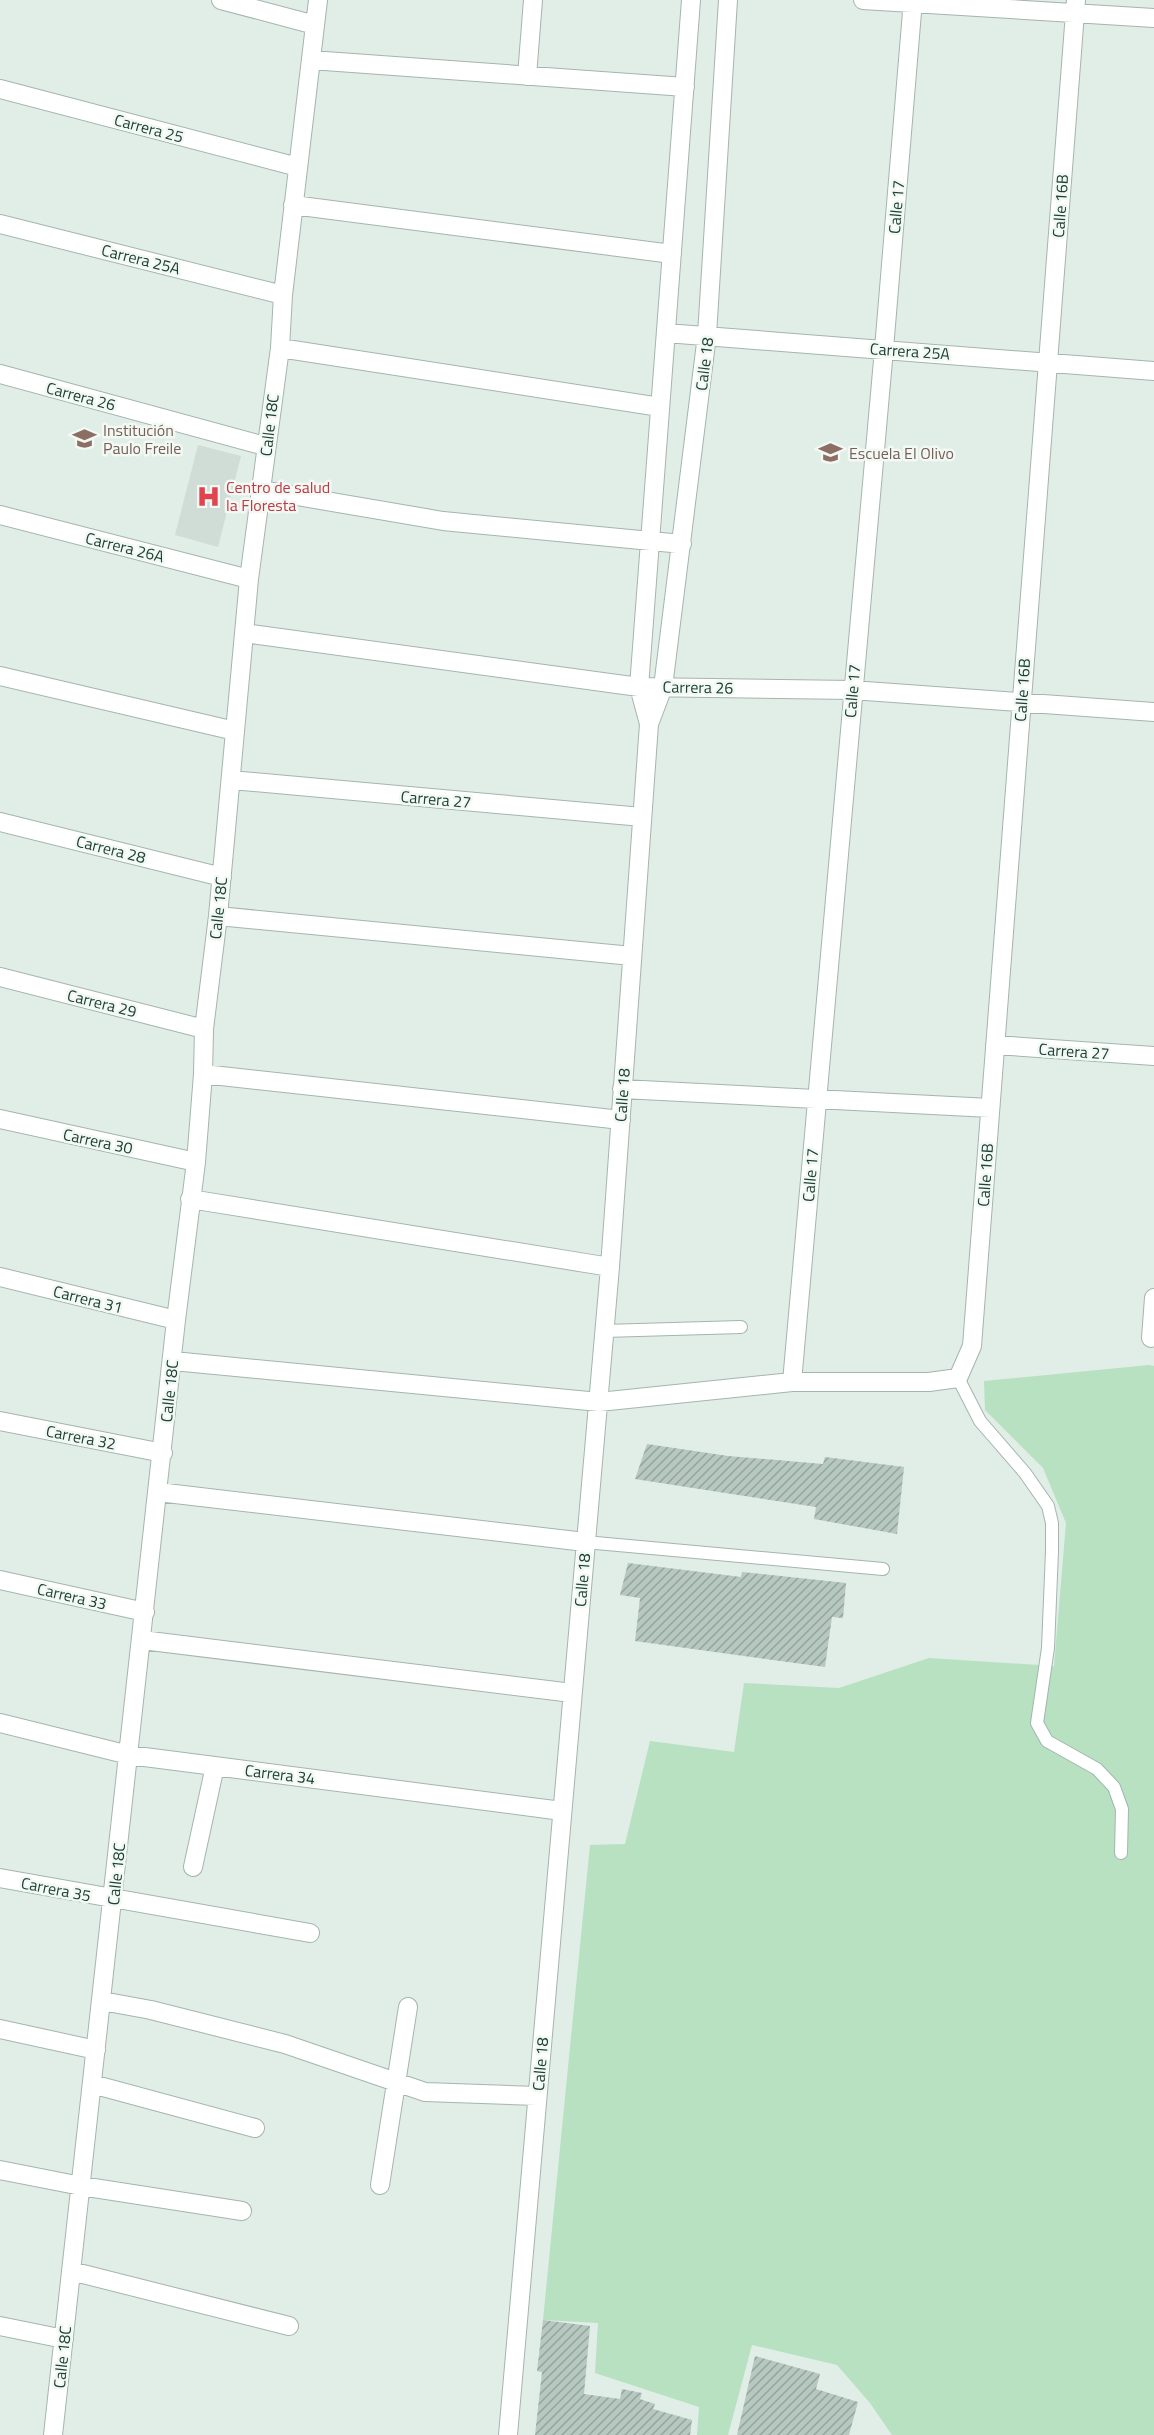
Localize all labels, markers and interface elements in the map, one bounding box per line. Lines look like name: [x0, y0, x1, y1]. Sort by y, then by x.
street label: Carrera 25: [112, 107, 186, 149]
street label: Calle 16B: [1046, 173, 1074, 239]
street label: Calle 17: [882, 179, 910, 235]
street label: Carrera 25A: [99, 238, 183, 280]
street label: Calle 18: [689, 336, 719, 392]
street label: Carrera 25A: [869, 336, 951, 366]
street label: Carrera 26: [44, 375, 118, 417]
street label: Calle 18C: [253, 392, 285, 457]
place label: Institución Paulo Freile: [103, 418, 181, 460]
school or university icon: Institución Paulo Freile: [72, 426, 98, 452]
school or university icon: Escuela El Olivo: [818, 440, 844, 466]
place label: Escuela El Olivo: [849, 441, 954, 465]
place label: Centro de salud la Floresta: [226, 475, 330, 517]
hospital icon: Centro de salud la Floresta: [195, 483, 221, 509]
street label: Carrera 26A: [83, 526, 167, 568]
street label: Calle 16B: [1008, 657, 1036, 723]
street label: Calle 17: [838, 663, 866, 719]
street label: Carrera 26: [662, 674, 734, 700]
street label: Carrera 27: [400, 784, 472, 814]
street label: Carrera 28: [74, 829, 148, 869]
street label: Calle 18C: [203, 875, 233, 940]
street label: Carrera 29: [65, 983, 139, 1023]
street label: Carrera 27: [1038, 1037, 1110, 1065]
street label: Calle 18: [608, 1067, 636, 1123]
street label: Carrera 30: [61, 1122, 135, 1160]
street label: Calle 16B: [971, 1142, 999, 1208]
street label: Calle 17: [796, 1147, 824, 1203]
street label: Carrera 31: [51, 1279, 125, 1319]
street label: Calle 18C: [154, 1358, 184, 1423]
street label: Carrera 32: [44, 1418, 118, 1456]
street label: Calle 18: [568, 1552, 596, 1608]
street label: Carrera 33: [35, 1576, 109, 1616]
street label: Carrera 34: [243, 1758, 317, 1790]
street label: Calle 18C: [101, 1841, 131, 1906]
street label: Carrera 35: [19, 1870, 93, 1908]
street label: Calle 18: [526, 2036, 554, 2092]
street label: Calle 18C: [47, 2324, 77, 2389]

